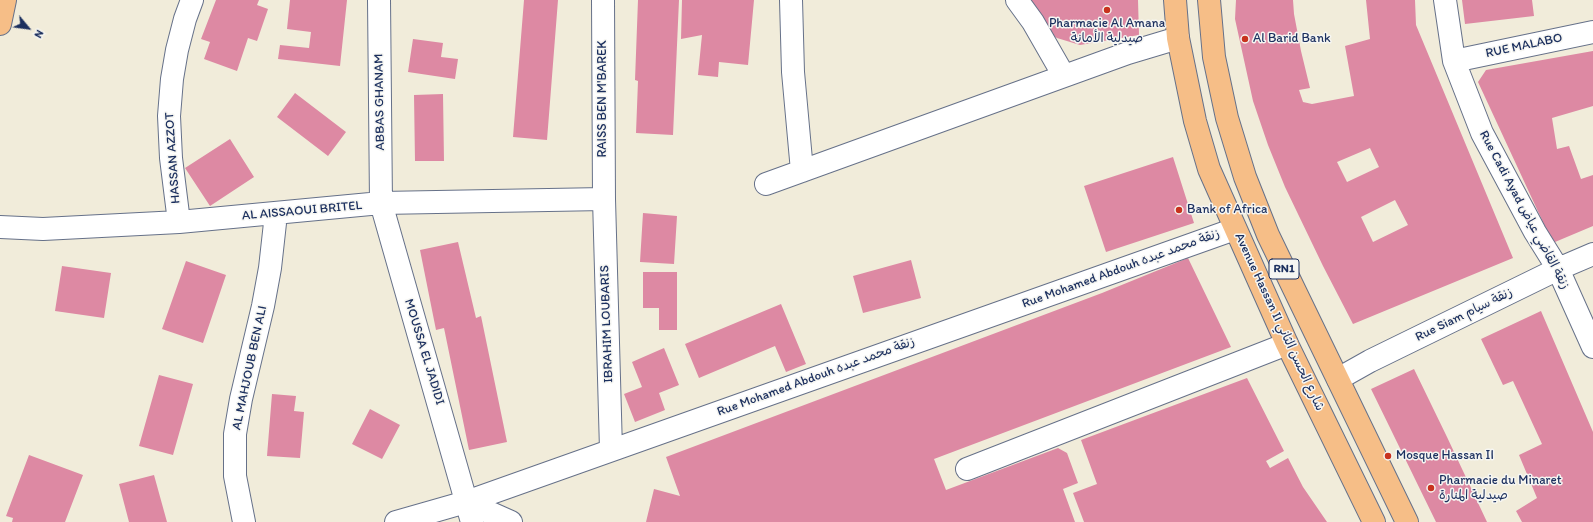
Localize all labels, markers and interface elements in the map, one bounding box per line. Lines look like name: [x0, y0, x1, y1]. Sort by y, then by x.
marker: Pharmacie Al Amana صيدلية الأمانة: [1102, 5, 1112, 15]
north arrow: [8, 8, 48, 48]
place label: Pharmacie Al Amana صيدلية الأمانة: [1049, 16, 1165, 47]
text: N: [31, 28, 46, 40]
street label: RUE MALABO: [1484, 30, 1564, 62]
place label: Al Barid Bank: [1253, 31, 1331, 47]
marker: Al Barid Bank: [1240, 34, 1250, 44]
street label: RAISS BEN M'BAREK: [595, 40, 611, 158]
street label: ABBAS GHANAM: [371, 53, 389, 151]
street label: HASSAN AZZOT: [162, 112, 184, 204]
street label: Rue Cadi Ayad زنقة القاضي عياض: [1475, 128, 1573, 292]
street label: AL AISSAOUI BRITEL: [241, 198, 363, 224]
place label: Bank of Africa: [1187, 202, 1267, 218]
marker: Bank of Africa: [1174, 205, 1184, 215]
street label: Rue Mohamed Abdouh زنقة محمد عبده: [1020, 226, 1222, 312]
street label: Avenue Hassan II شارع الحسن الثاني: [1231, 231, 1327, 413]
road number: RN1: [1269, 259, 1299, 279]
street label: IBRAHIM LOUBARIS: [597, 265, 617, 383]
street label: Rue Siam زنقة سيام: [1413, 285, 1515, 345]
street label: MOUSSA EL JADIDI: [400, 297, 448, 407]
street label: AL MAHJOUB BEN ALI: [229, 304, 271, 432]
street label: Rue Mohamed Abdouh زنقة محمد عبده: [715, 334, 917, 420]
place label: Mosque Hassan II: [1396, 448, 1494, 464]
marker: Mosque Hassan II: [1383, 451, 1393, 461]
place label: Pharmacie du Minaret صيدلية المنارة: [1439, 473, 1562, 504]
marker: Pharmacie du Minaret صيدلية المنارة: [1426, 483, 1436, 493]

